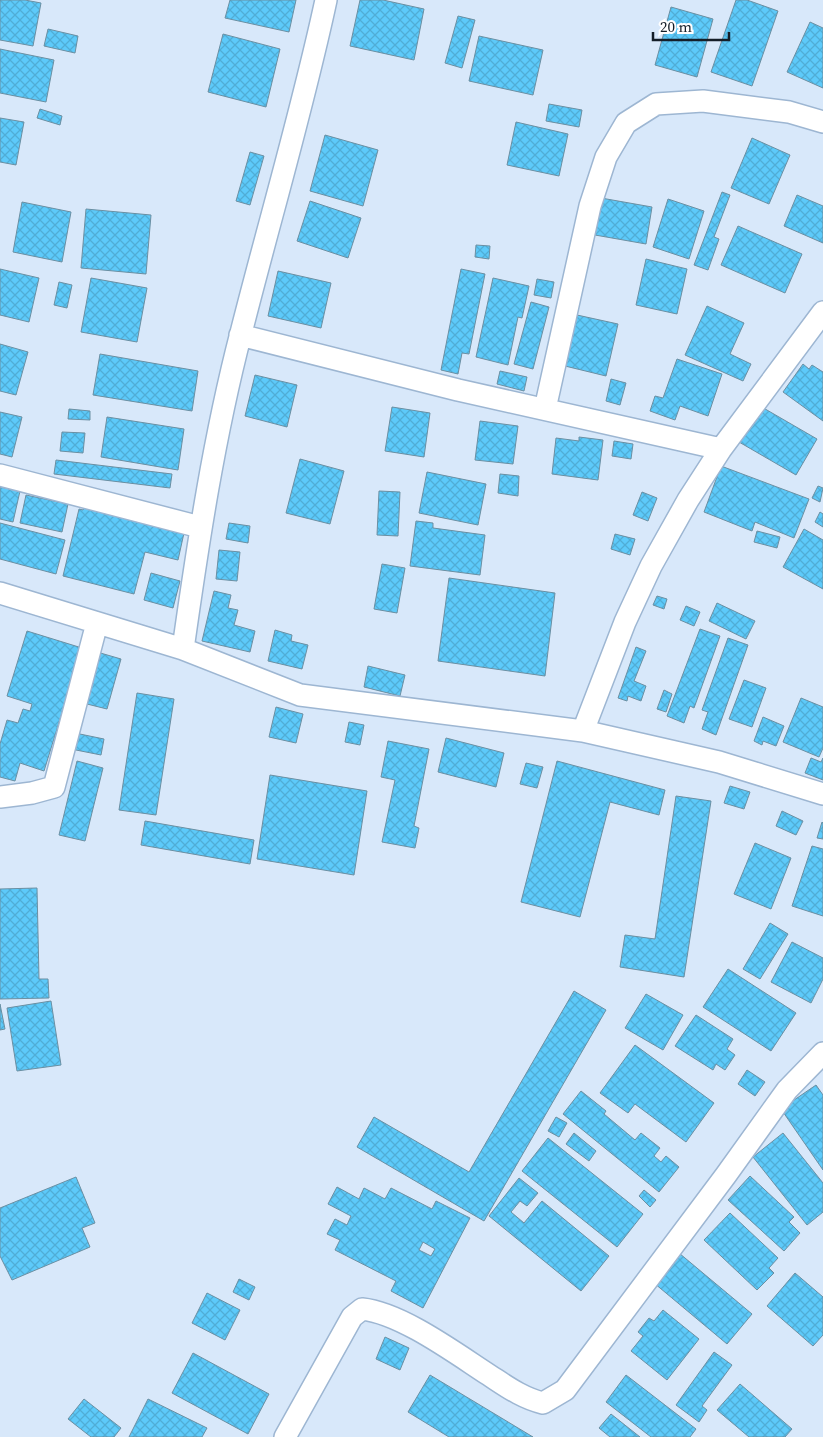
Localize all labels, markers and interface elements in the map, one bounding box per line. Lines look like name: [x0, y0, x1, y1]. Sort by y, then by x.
scale bar: [653, 10, 729, 42]
text: 20 m: [660, 16, 692, 37]

